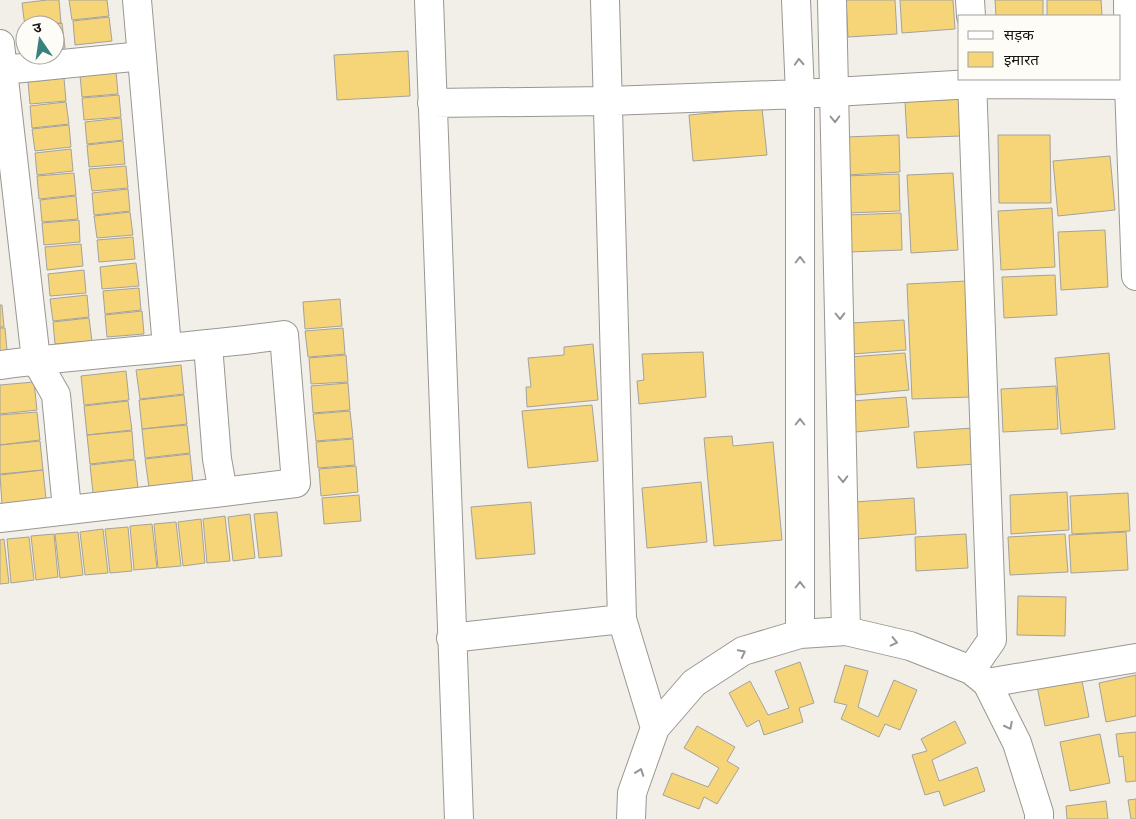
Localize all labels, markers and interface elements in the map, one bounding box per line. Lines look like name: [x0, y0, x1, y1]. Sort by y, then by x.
north arrow: [15, 15, 65, 65]
legend: [958, 15, 1121, 80]
text: उ: [31, 17, 44, 37]
text: सड़क: [1004, 25, 1034, 44]
text: इमारत: [1004, 50, 1039, 69]
one-way arrow: [793, 58, 804, 66]
one-way arrow: [830, 115, 840, 123]
one-way arrow: [795, 256, 805, 264]
one-way arrow: [835, 312, 845, 320]
one-way arrow: [795, 418, 805, 426]
one-way arrow: [838, 475, 848, 483]
one-way arrow: [795, 581, 805, 588]
one-way arrow: [889, 636, 898, 647]
one-way arrow: [737, 649, 746, 659]
one-way arrow: [1003, 721, 1013, 730]
one-way arrow: [634, 768, 644, 776]

